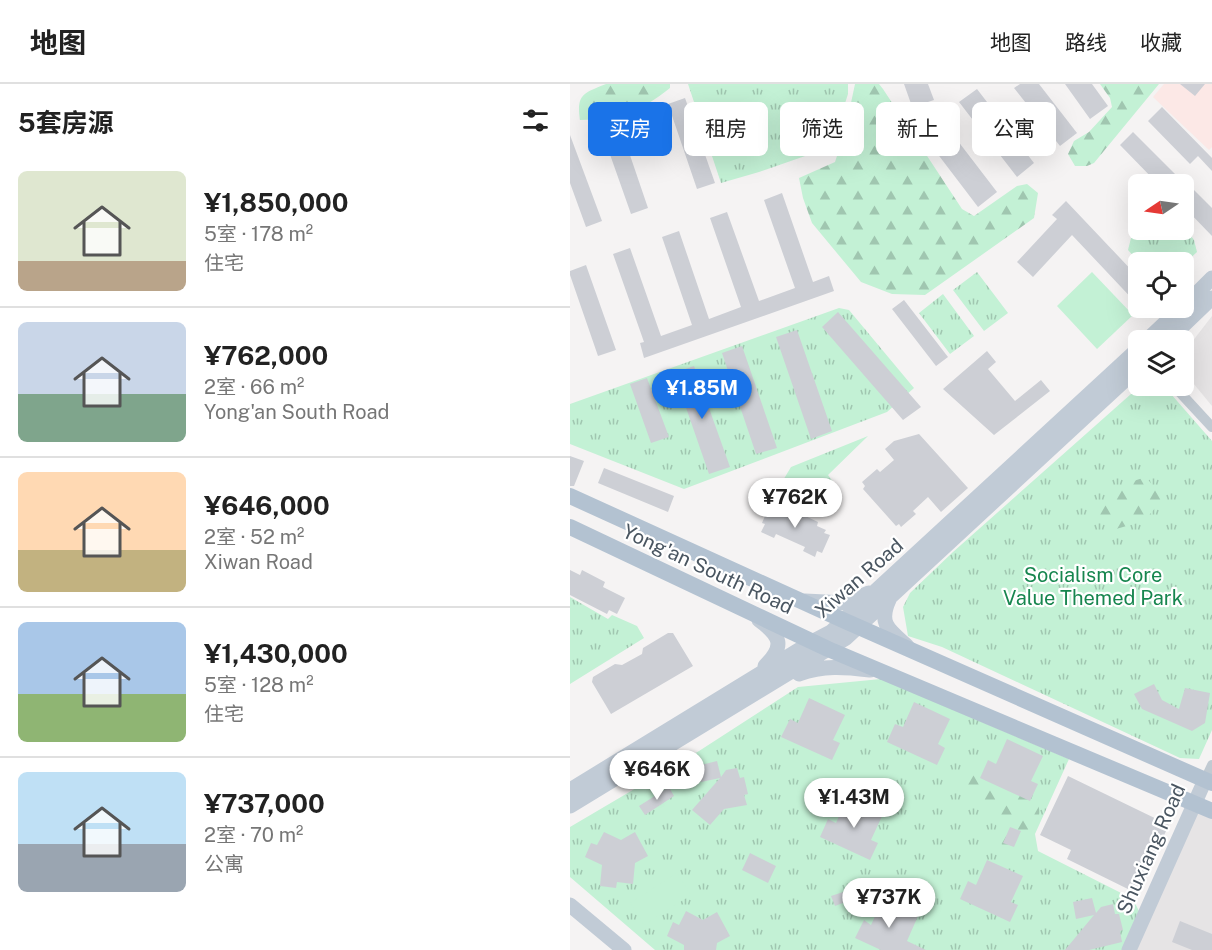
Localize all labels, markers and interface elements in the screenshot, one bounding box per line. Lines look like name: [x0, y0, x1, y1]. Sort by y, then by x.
text: 地图: [30, 26, 86, 59]
text: 地图: [990, 30, 1032, 55]
text: 路线: [1065, 30, 1107, 55]
text: 收藏: [1140, 30, 1182, 55]
chip: 买房: [588, 102, 672, 156]
chip: 租房: [684, 102, 768, 156]
chip: 筛选: [780, 102, 864, 156]
chip: 新上: [876, 102, 960, 156]
chip: 公寓: [972, 102, 1056, 156]
icon: filters: [519, 104, 552, 137]
text: 5套房源: [18, 107, 114, 138]
north arrow: [1128, 174, 1194, 240]
map controls: [1128, 174, 1194, 396]
text: ¥1,850,000: [204, 187, 349, 218]
icon: home: [66, 195, 138, 267]
text: 5室 · 178 m²: [204, 222, 313, 246]
text: 住宅: [204, 251, 244, 275]
button: locate: [1128, 252, 1194, 318]
button: layers: [1128, 330, 1194, 396]
text: ¥762,000: [204, 340, 328, 371]
icon: home: [66, 346, 138, 418]
pin: ¥1.85M: [653, 369, 751, 420]
text: 2室 · 66 m²: [204, 375, 304, 399]
text: ¥1.85M: [666, 376, 738, 400]
text: Yong'an South Road: [204, 400, 389, 424]
pin: ¥762K: [753, 478, 837, 529]
text: ¥762K: [762, 485, 828, 509]
text: ¥646,000: [204, 490, 330, 521]
icon: home: [66, 496, 138, 568]
street label: Yong'an South Road: [619, 519, 797, 619]
text: 2室 · 52 m²: [204, 525, 304, 549]
street label: Xiwan Road: [810, 533, 908, 623]
text: Xiwan Road: [204, 550, 313, 574]
park label: Socialism Core Value Themed Park: [1003, 563, 1183, 610]
text: ¥1,430,000: [204, 638, 348, 669]
icon: home: [66, 646, 138, 718]
text: 5室 · 128 m²: [204, 673, 314, 697]
text: 住宅: [204, 702, 244, 726]
pin: ¥646K: [615, 750, 699, 801]
text: ¥646K: [624, 757, 691, 781]
pin: ¥1.43M: [805, 778, 903, 829]
street label: Shuxiang Road: [1112, 780, 1190, 918]
text: ¥1.43M: [818, 785, 890, 809]
text: ¥737,000: [204, 788, 325, 819]
icon: home: [66, 796, 138, 868]
text: 2室 · 70 m²: [204, 823, 303, 847]
text: 公寓: [204, 852, 244, 876]
pin: ¥737K: [847, 878, 931, 929]
text: ¥737K: [856, 885, 922, 909]

